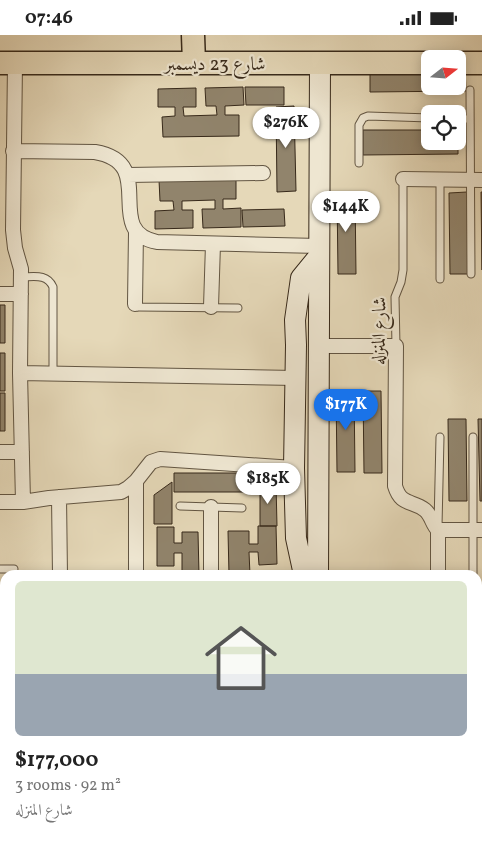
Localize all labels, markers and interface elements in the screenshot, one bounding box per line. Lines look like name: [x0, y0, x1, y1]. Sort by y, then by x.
text: 07:46: [25, 5, 73, 31]
north arrow: [421, 50, 466, 95]
map controls: [421, 50, 466, 150]
street label: شارع 23 ديسمبر: [162, 52, 266, 79]
button: locate: [421, 105, 466, 150]
pin: $276K: [251, 107, 321, 149]
text: $276K: [264, 112, 308, 134]
pin: $144K: [311, 191, 381, 233]
text: $144K: [323, 196, 369, 218]
street label: شارع المنزله: [366, 297, 395, 366]
pin: $177K: [311, 389, 381, 431]
text: $177K: [325, 394, 367, 416]
pin: $185K: [233, 463, 303, 505]
text: $185K: [246, 468, 290, 490]
icon: home: [196, 613, 286, 703]
text: $177,000: [15, 746, 98, 775]
text: 3 rooms · 92 m²: [15, 775, 121, 797]
text: شارع المنزله: [15, 800, 73, 822]

